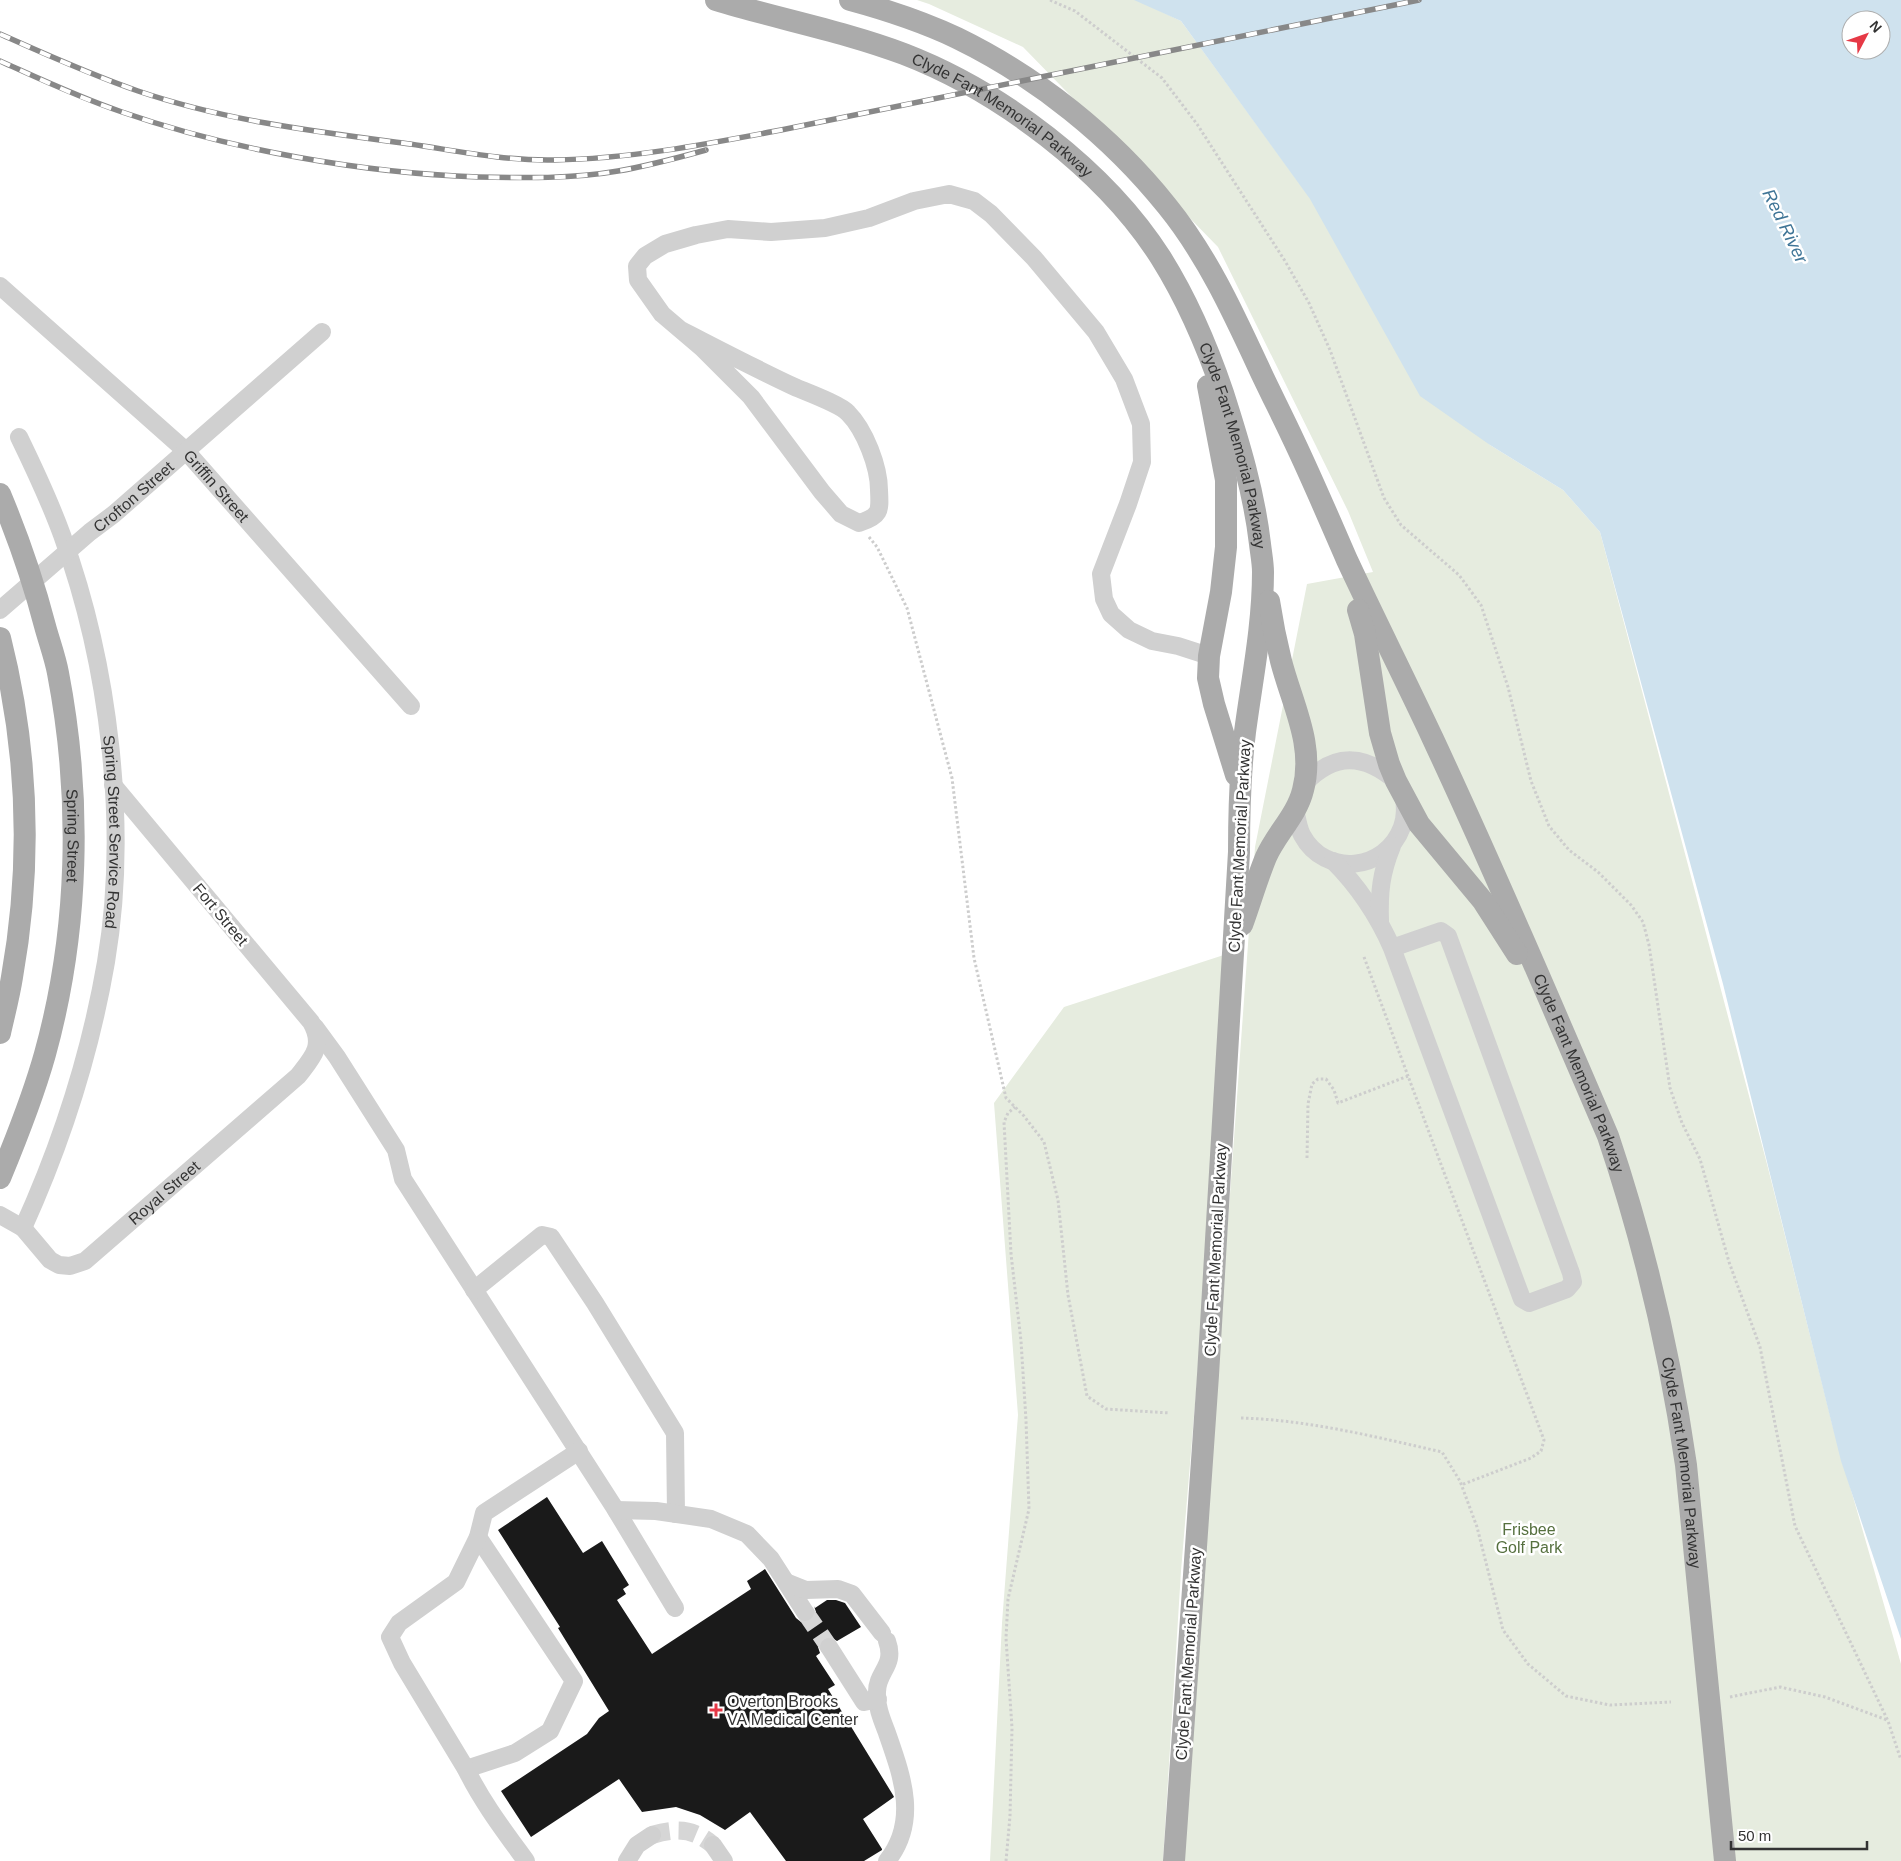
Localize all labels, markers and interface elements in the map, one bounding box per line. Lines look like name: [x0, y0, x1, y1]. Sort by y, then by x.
north arrow: [1841, 10, 1891, 60]
text: N: [1866, 17, 1885, 36]
street label: Clyde Fant Memorial Parkway: [909, 50, 1096, 181]
water label: Red River: [1758, 186, 1812, 267]
street label: Clyde Fant Memorial Parkway: [1196, 340, 1268, 549]
street label: Griffin Street: [180, 447, 253, 526]
street label: Crofton Street: [90, 458, 177, 536]
street label: Spring Street Service Road: [100, 734, 124, 930]
street label: Clyde Fant Memorial Parkway: [1225, 739, 1254, 953]
street label: Spring Street: [63, 789, 82, 883]
street label: Fort Street: [190, 880, 252, 949]
street label: Clyde Fant Memorial Parkway: [1530, 971, 1627, 1174]
street label: Clyde Fant Memorial Parkway: [1201, 1143, 1230, 1357]
street label: Royal Street: [125, 1157, 204, 1228]
street label: Clyde Fant Memorial Parkway: [1658, 1355, 1704, 1569]
park label: Frisbee Golf Park: [1496, 1521, 1563, 1556]
street label: Clyde Fant Memorial Parkway: [1173, 1547, 1204, 1761]
place label: Overton Brooks VA Medical Center: [727, 1693, 859, 1728]
marker: Overton Brooks VA Medical Center: [709, 1703, 723, 1717]
scale bar: [1731, 1818, 1867, 1850]
text: 50 m: [1738, 1827, 1771, 1844]

